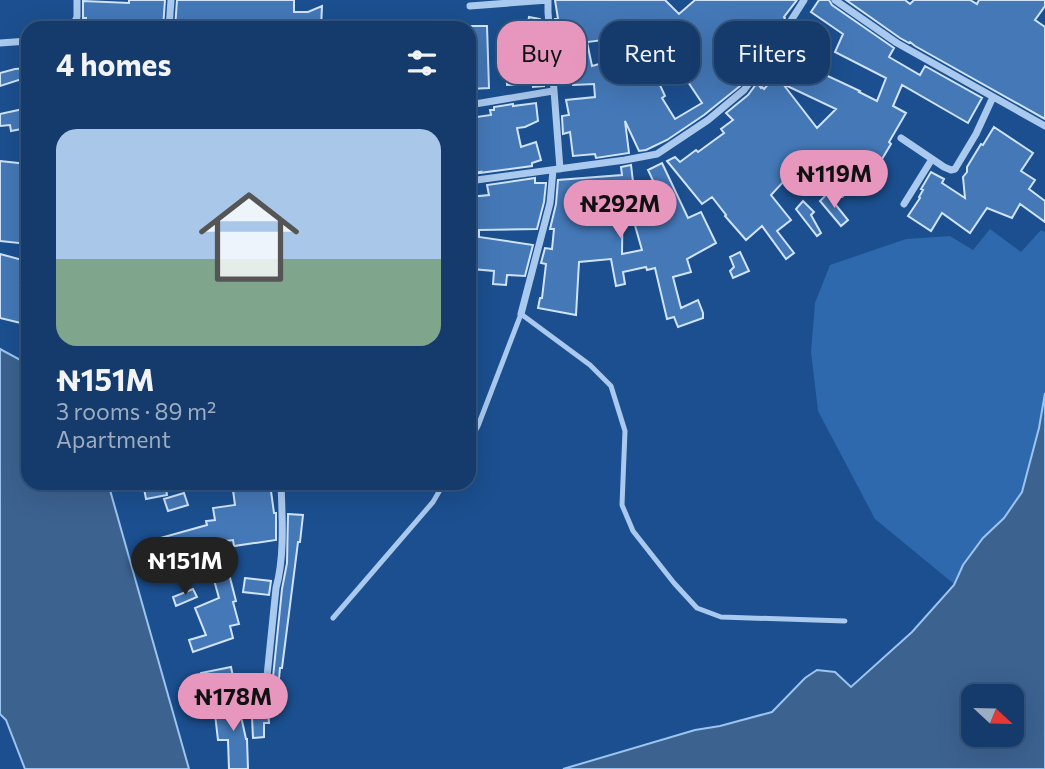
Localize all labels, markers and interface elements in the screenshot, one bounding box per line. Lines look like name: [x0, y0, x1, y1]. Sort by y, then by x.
chip: Buy: [497, 21, 586, 84]
chip: Rent: [600, 21, 700, 84]
chip: Filters: [714, 21, 830, 84]
icon: filters: [403, 44, 441, 82]
text: 4 homes: [56, 45, 171, 82]
pin: ₦119M: [785, 150, 883, 210]
text: ₦119M: [796, 159, 872, 187]
icon: home: [186, 174, 312, 300]
pin: ₦292M: [571, 180, 669, 240]
text: ₦292M: [580, 189, 660, 217]
text: ₦151M: [56, 360, 154, 397]
text: 3 rooms · 89 m²: [56, 397, 216, 425]
text: Apartment: [56, 425, 171, 453]
pin: ₦151M: [136, 538, 234, 597]
text: ₦151M: [147, 546, 223, 574]
pin: ₦178M: [184, 674, 282, 733]
text: ₦178M: [194, 682, 272, 710]
north arrow: [961, 684, 1024, 747]
map controls: [961, 684, 1024, 747]

